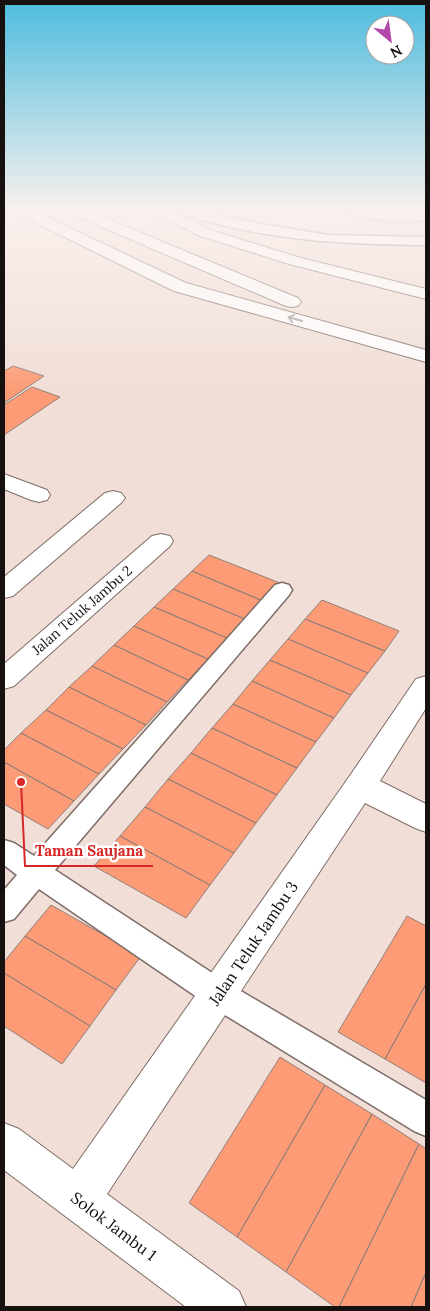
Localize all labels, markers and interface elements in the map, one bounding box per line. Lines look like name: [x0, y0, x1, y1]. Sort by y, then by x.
north arrow: [365, 15, 415, 65]
text: N: [387, 41, 405, 62]
one-way arrow: [287, 314, 303, 324]
street label: Jalan Teluk Jambu 2: [27, 562, 136, 659]
callout: Taman Saujana: [25, 836, 153, 866]
text: Taman Saujana: [35, 841, 143, 860]
street label: Jalan Teluk Jambu 3: [203, 877, 302, 1010]
street label: Solok Jambu 1: [67, 1187, 161, 1265]

